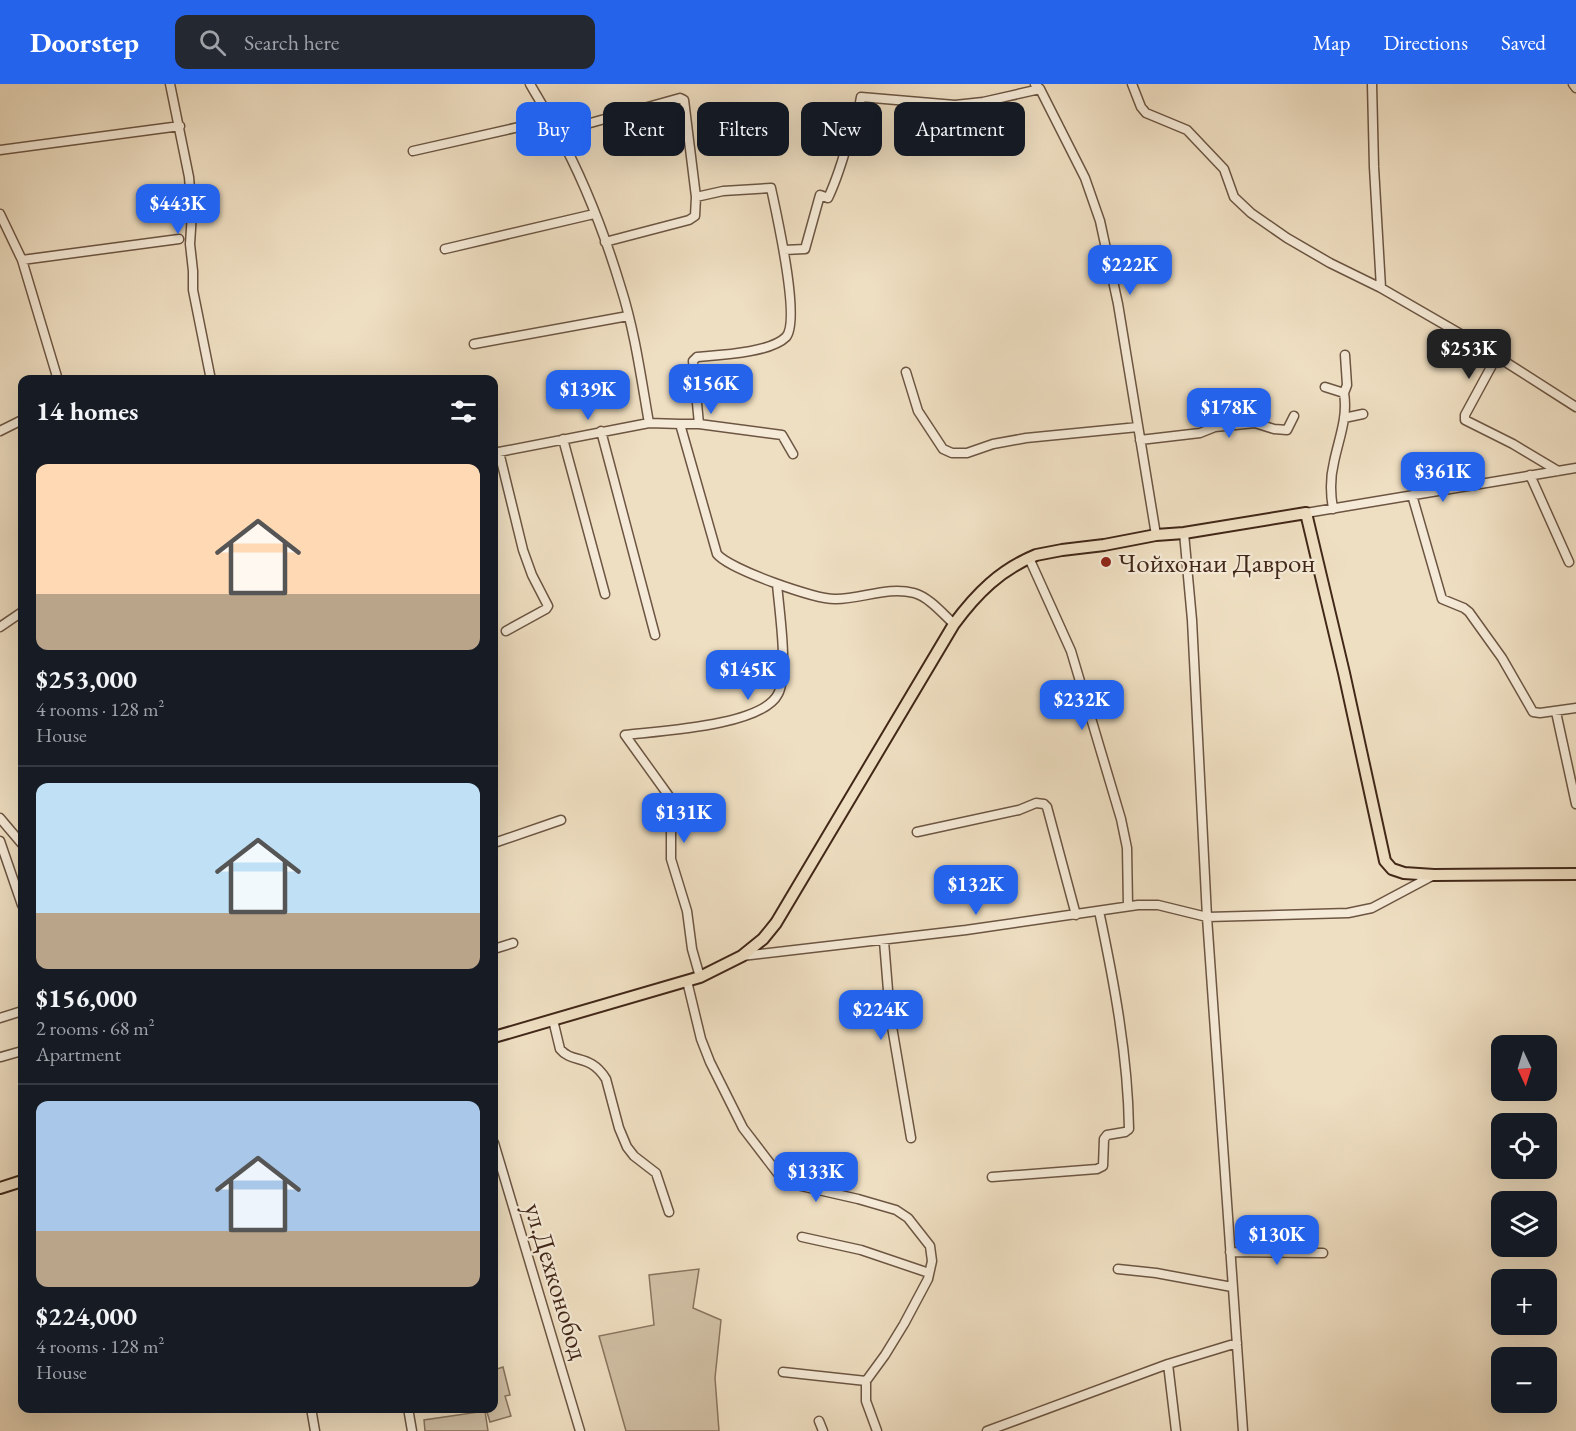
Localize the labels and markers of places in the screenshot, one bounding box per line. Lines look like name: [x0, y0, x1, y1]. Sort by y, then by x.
pin: $443K: [136, 184, 220, 235]
pin: $222K: [1088, 245, 1172, 296]
pin: $253K: [1427, 329, 1511, 380]
pin: $156K: [669, 364, 753, 415]
pin: $139K: [546, 370, 630, 421]
pin: $178K: [1187, 388, 1271, 439]
pin: $361K: [1401, 452, 1485, 503]
place label: Чойхонаи Даврон: [1118, 545, 1315, 580]
marker: Чойхонаи Даврон: [1099, 555, 1113, 569]
pin: $145K: [706, 650, 790, 701]
pin: $232K: [1040, 680, 1124, 731]
pin: $131K: [642, 793, 726, 844]
pin: $132K: [934, 865, 1018, 916]
pin: $224K: [839, 990, 923, 1041]
pin: $133K: [774, 1152, 858, 1203]
pin: $130K: [1235, 1215, 1319, 1266]

